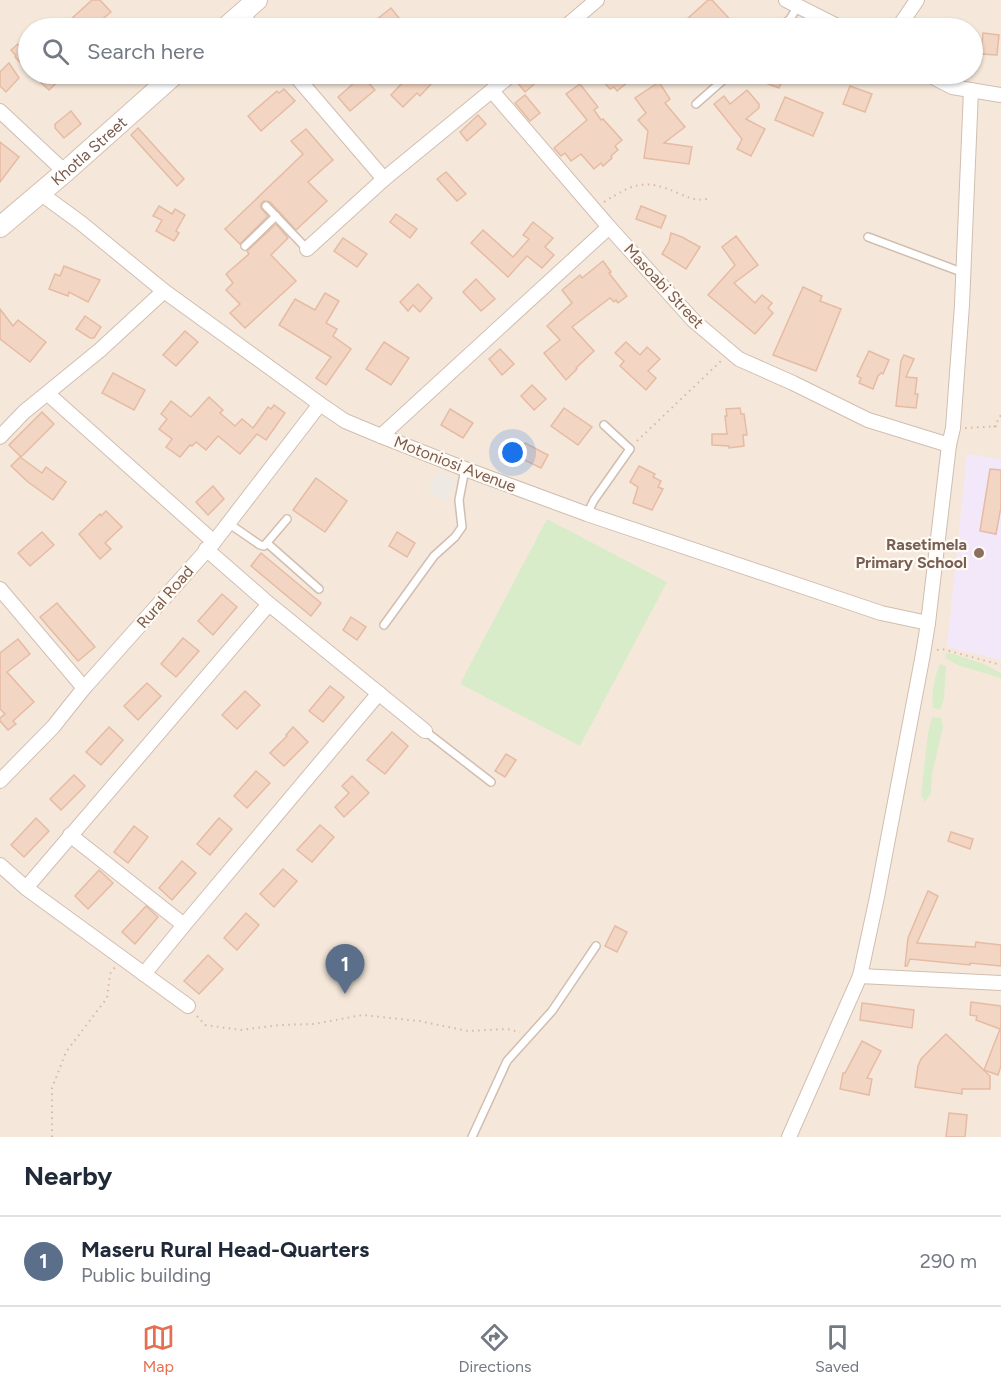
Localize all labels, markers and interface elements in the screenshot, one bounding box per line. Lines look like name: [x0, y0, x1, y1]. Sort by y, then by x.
search box: [18, 18, 983, 84]
icon: search: [39, 35, 72, 68]
text: Search here: [87, 38, 205, 65]
street label: Khotla Street: [47, 112, 130, 189]
street label: Masoabi Street: [620, 240, 708, 332]
street label: Motoniosi Avenue: [391, 432, 519, 496]
your location: [498, 438, 527, 467]
place label: Rasetimela Primary School: [855, 535, 967, 572]
marker: Rasetimela Primary School: [972, 546, 986, 560]
street label: Rural Road: [133, 562, 197, 632]
pin: 1: [326, 944, 364, 994]
text: Nearby: [24, 1160, 112, 1192]
text: Maseru Rural Head-Quarters: [81, 1236, 369, 1263]
text: 1: [39, 1249, 48, 1273]
text: 290 m: [920, 1249, 977, 1273]
text: Public building: [81, 1263, 211, 1287]
tab: Map: [142, 1321, 175, 1376]
tab: Directions: [458, 1321, 531, 1376]
tab: Saved: [815, 1321, 859, 1376]

